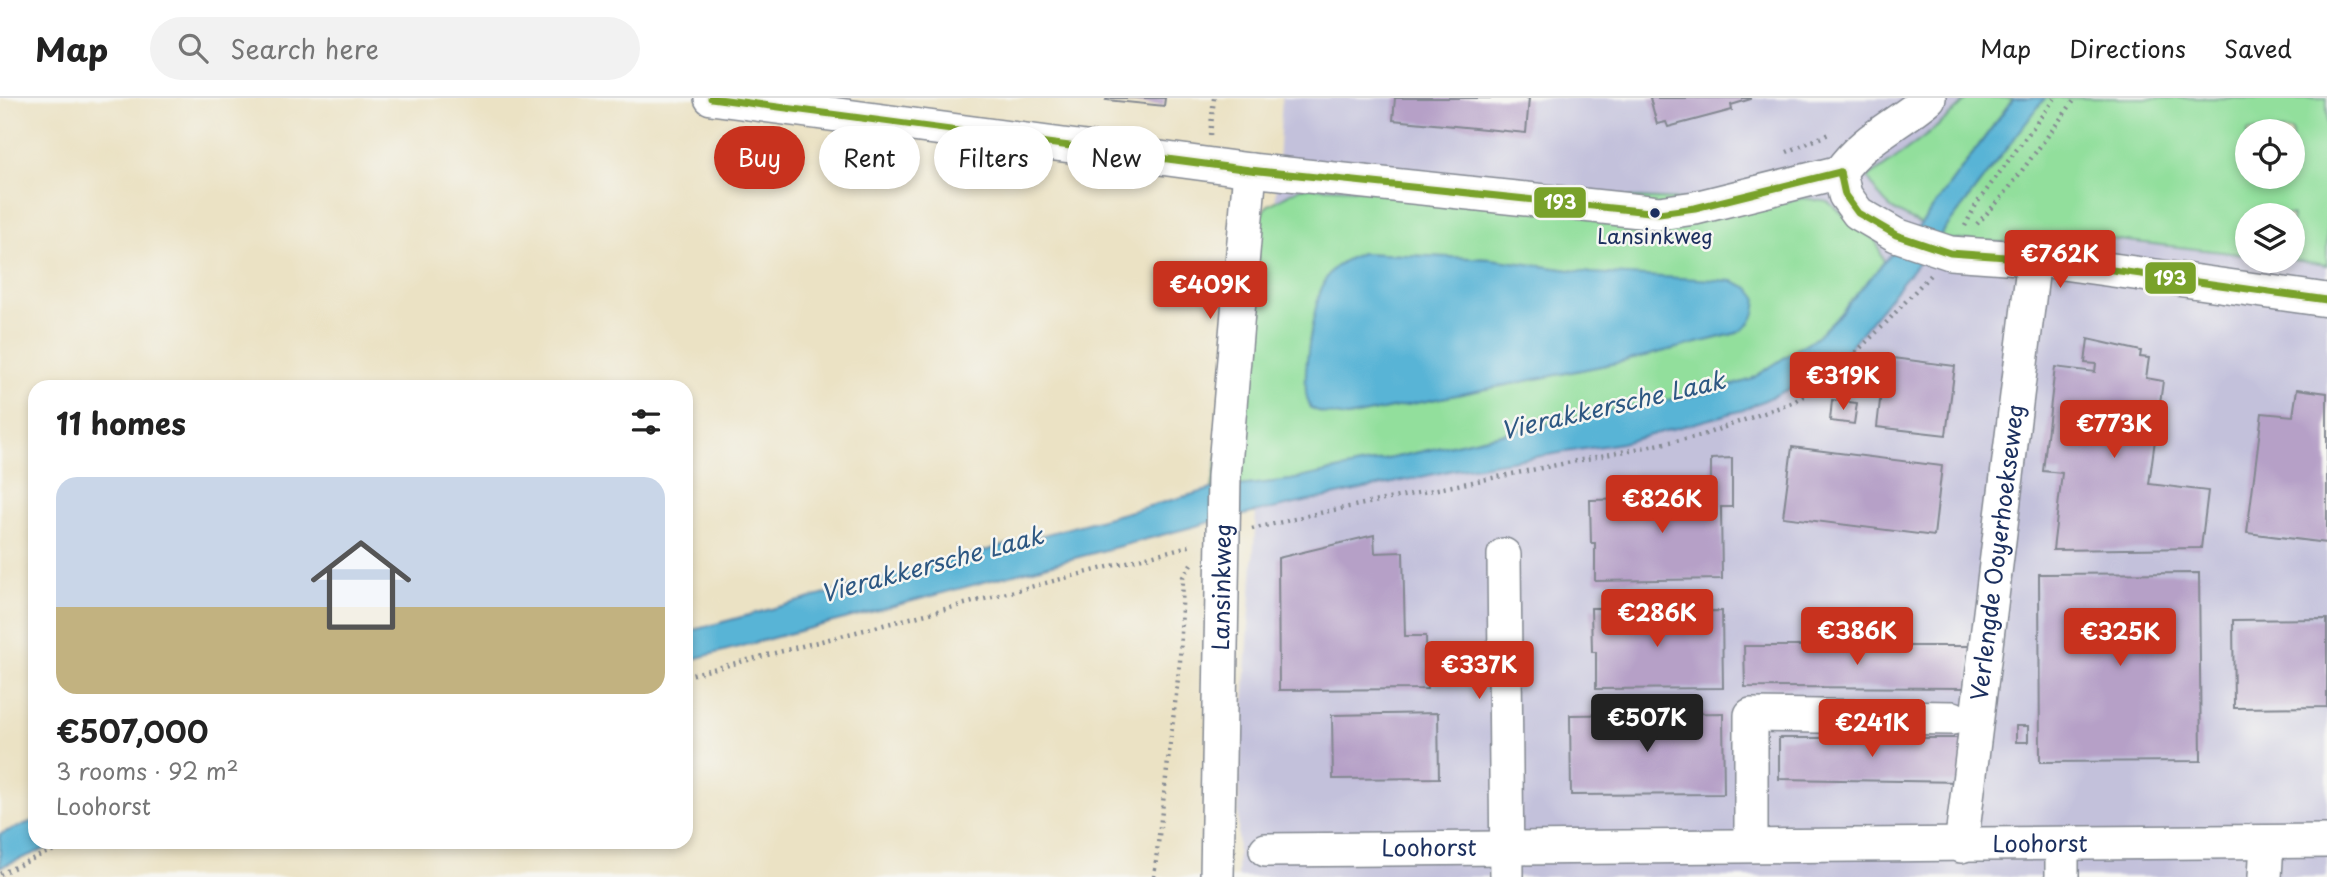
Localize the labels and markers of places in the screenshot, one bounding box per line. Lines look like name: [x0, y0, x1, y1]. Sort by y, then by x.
marker: Lansinkweg: [1648, 206, 1662, 220]
place label: Lansinkweg: [1597, 219, 1713, 251]
pin: €762K: [2011, 230, 2109, 290]
pin: €409K: [1161, 262, 1259, 321]
pin: €319K: [1794, 352, 1892, 412]
pin: €773K: [2065, 400, 2163, 460]
pin: €826K: [1613, 476, 1711, 535]
pin: €286K: [1608, 589, 1706, 649]
pin: €386K: [1808, 608, 1906, 667]
pin: €325K: [2071, 608, 2169, 668]
pin: €337K: [1430, 642, 1528, 701]
pin: €507K: [1598, 694, 1696, 754]
pin: €241K: [1823, 700, 1921, 759]

